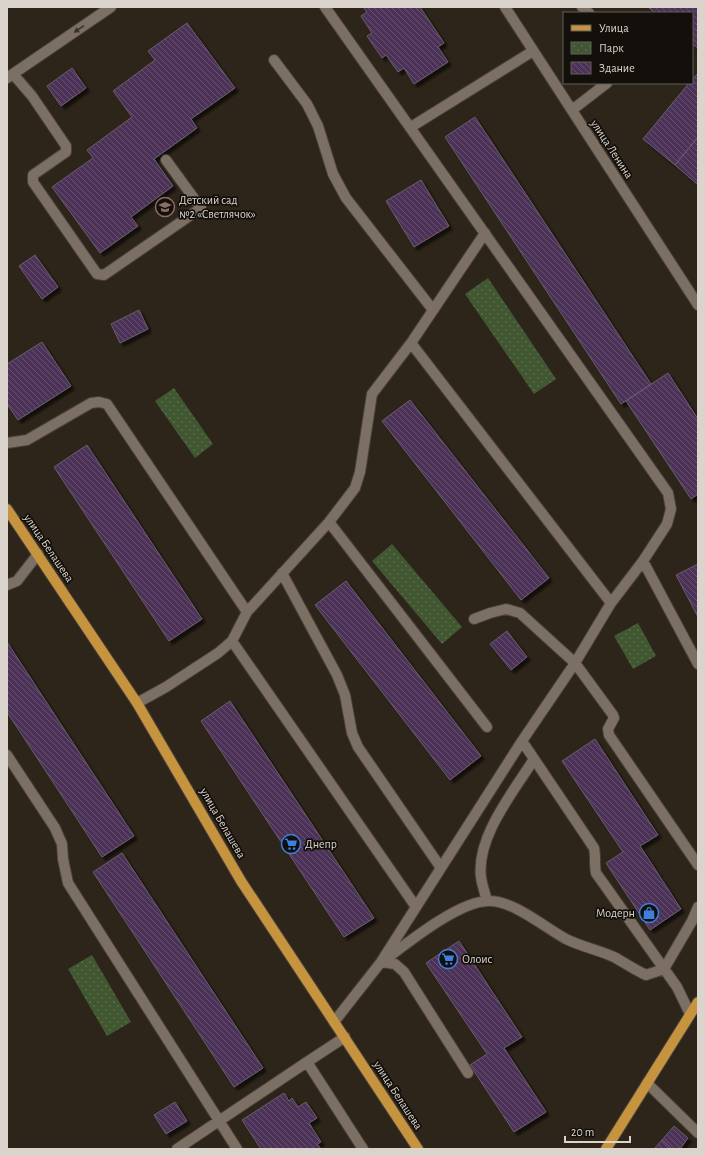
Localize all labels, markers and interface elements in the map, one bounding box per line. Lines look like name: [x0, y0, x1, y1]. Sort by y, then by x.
legend: [563, 12, 693, 84]
text: Улица: [599, 22, 629, 34]
one-way arrow: [74, 25, 84, 33]
text: Парк: [599, 42, 624, 54]
text: Здание: [599, 62, 635, 74]
street label: улица Ленина: [587, 117, 636, 182]
place label: Детский сад №2 «Светлячок»: [179, 194, 256, 220]
school or university icon: Детский сад №2 «Светлячок»: [154, 196, 176, 218]
street label: улица Белашева: [21, 511, 76, 585]
street label: улица Белашева: [197, 785, 248, 861]
supermarket icon: Днепр: [280, 833, 302, 855]
place label: Днепр: [305, 838, 337, 850]
shop icon: Модерн: [638, 902, 660, 924]
place label: Модерн: [596, 907, 635, 919]
supermarket icon: Олоис: [437, 948, 459, 970]
place label: Олоис: [462, 953, 493, 965]
street label: улица Белашева: [370, 1058, 425, 1132]
scale bar: [565, 1118, 630, 1144]
text: 20 m: [571, 1126, 594, 1138]

